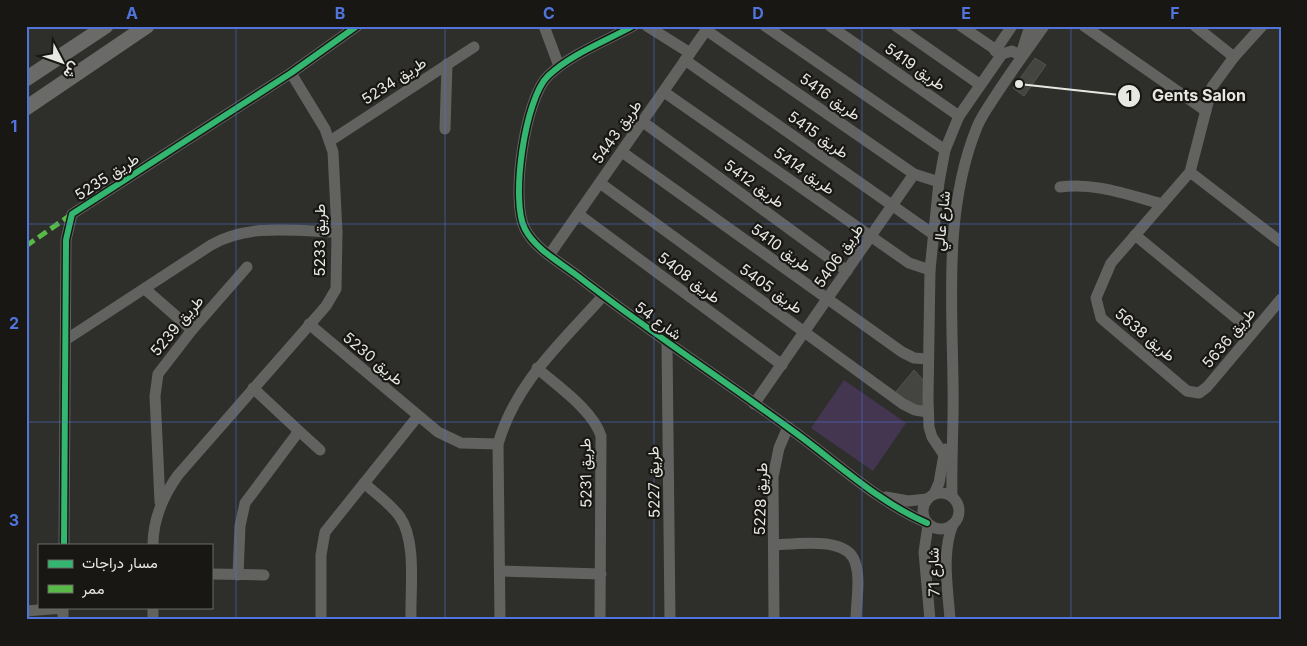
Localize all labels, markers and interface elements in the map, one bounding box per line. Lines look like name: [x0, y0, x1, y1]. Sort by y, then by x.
text: A: [126, 3, 138, 23]
text: B: [335, 3, 345, 23]
text: C: [543, 3, 555, 23]
text: D: [752, 3, 764, 23]
text: E: [961, 3, 971, 23]
text: F: [1170, 3, 1180, 23]
north arrow: [38, 38, 88, 88]
street label: طريق 5419: [881, 39, 950, 95]
street label: طريق 5234: [358, 53, 430, 109]
text: ش: [59, 58, 84, 83]
street label: طريق 5416: [796, 69, 865, 125]
callout: Gents Salon: [1117, 80, 1256, 111]
text: Gents Salon: [1152, 85, 1246, 105]
text: 1: [1126, 86, 1132, 105]
street label: طريق 5443: [588, 96, 646, 168]
street label: طريق 5415: [784, 107, 852, 163]
text: 1: [11, 116, 17, 136]
street label: طريق 5414: [769, 143, 839, 199]
street label: طريق 5235: [71, 149, 143, 205]
street label: طريق 5412: [720, 155, 788, 213]
street label: شارع عالي: [929, 190, 958, 252]
street label: طريق 5233: [310, 203, 330, 276]
street label: طريق 5410: [747, 219, 815, 277]
street label: طريق 5406: [810, 220, 868, 292]
street label: طريق 5408: [654, 248, 725, 308]
street label: طريق 5405: [735, 259, 807, 319]
street label: طريق 5239: [146, 291, 208, 360]
street label: شارع 54: [630, 297, 686, 346]
street label: طريق 5636: [1198, 303, 1260, 372]
street label: طريق 5638: [1111, 304, 1180, 366]
text: 2: [9, 313, 19, 333]
street label: طريق 5230: [339, 328, 408, 390]
street label: طريق 5231: [575, 438, 597, 508]
street label: طريق 5227: [643, 446, 665, 518]
street label: طريق 5228: [750, 462, 772, 536]
text: 3: [9, 510, 19, 530]
legend: [38, 544, 212, 608]
street label: شارع 71: [924, 547, 945, 597]
text: مسار دراجات: [82, 553, 158, 572]
text: ممر: [81, 579, 104, 598]

